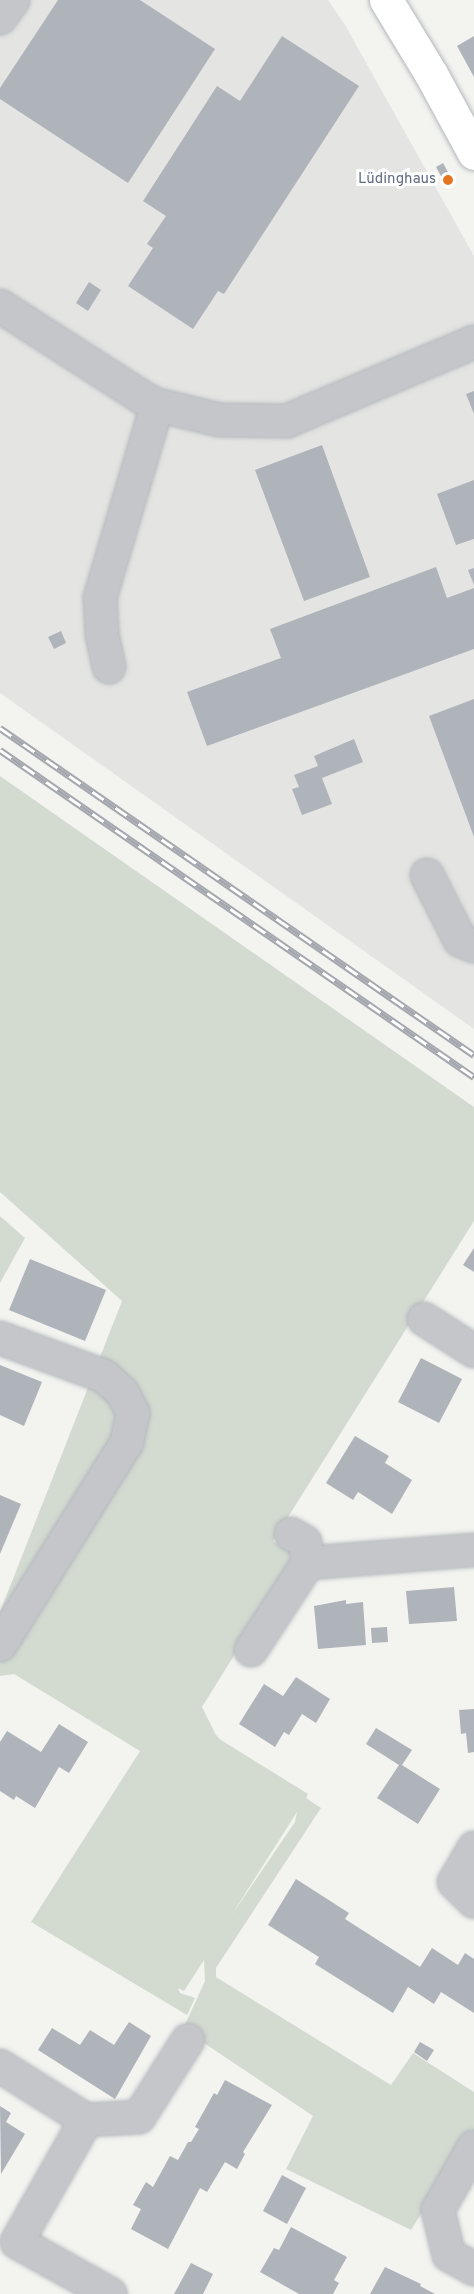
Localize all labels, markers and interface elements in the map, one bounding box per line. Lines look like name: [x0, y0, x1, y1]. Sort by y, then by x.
place label: Lüdinghaus: [358, 171, 436, 189]
marker: Lüdinghaus: [441, 173, 455, 187]

